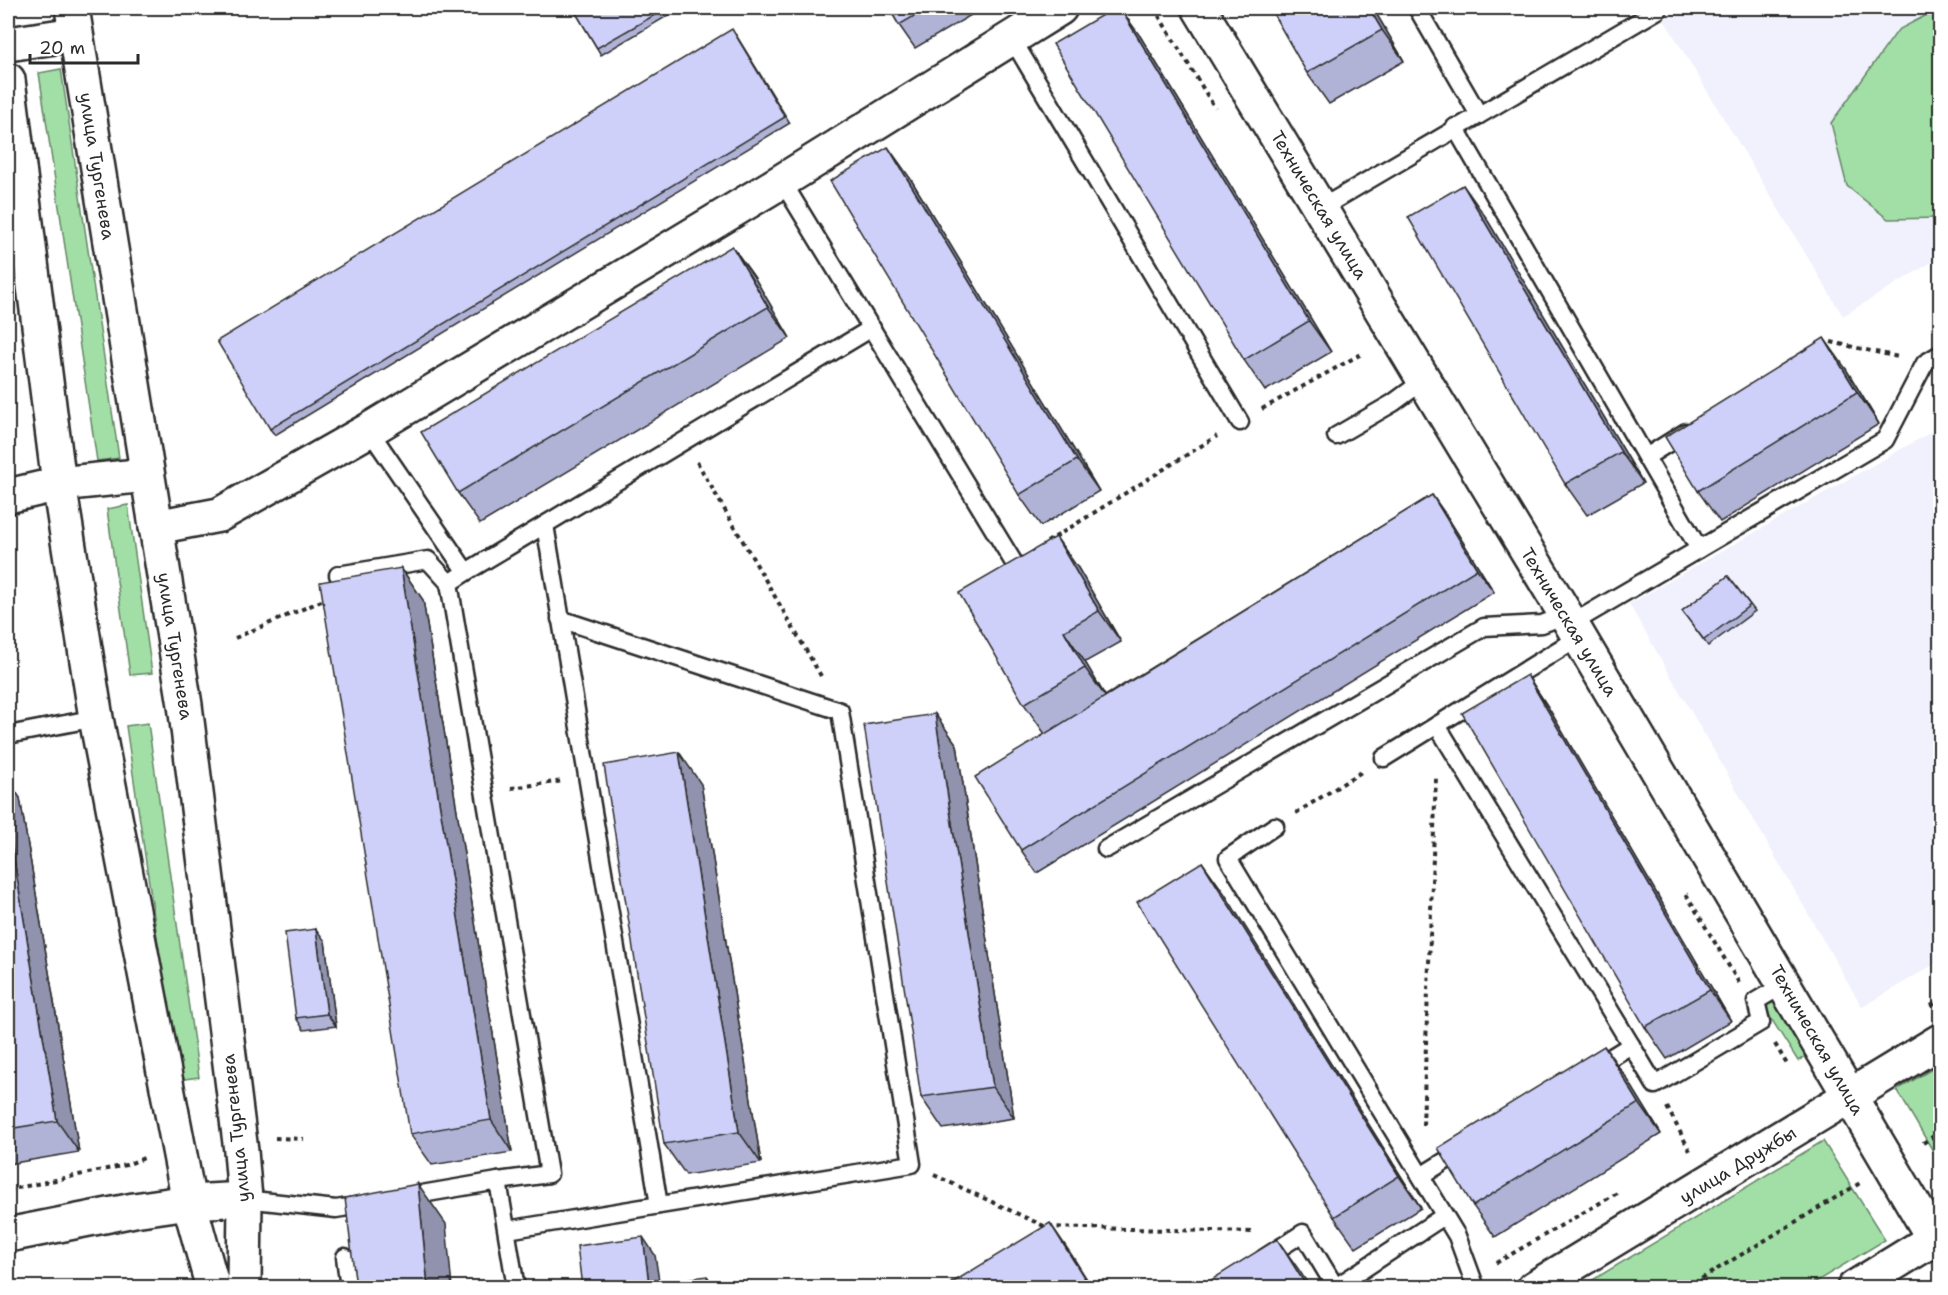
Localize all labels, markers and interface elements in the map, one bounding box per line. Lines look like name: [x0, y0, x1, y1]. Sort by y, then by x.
scale bar: [30, 27, 138, 65]
text: 20 m: [39, 36, 85, 60]
street label: улица Тургенева: [74, 91, 120, 241]
street label: Техническая улица: [1265, 126, 1373, 284]
street label: Техническая улица: [1515, 543, 1623, 701]
street label: улица Тургенева: [152, 571, 198, 721]
street label: Техническая улица: [1764, 961, 1870, 1119]
street label: улица Тургенева: [216, 1053, 256, 1203]
street label: улица Дружбы: [1675, 1121, 1801, 1209]

